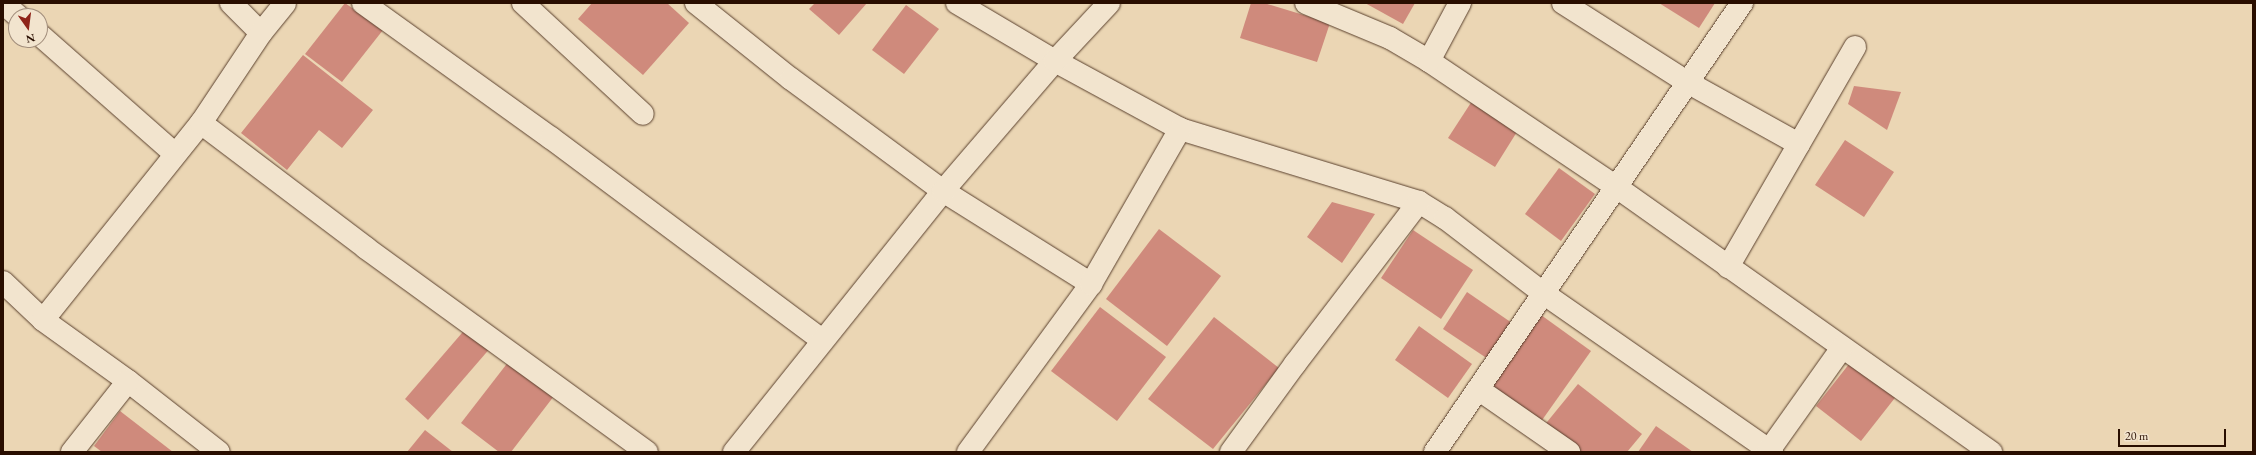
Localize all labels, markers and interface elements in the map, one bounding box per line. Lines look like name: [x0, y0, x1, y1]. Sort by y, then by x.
north arrow: [8, 8, 48, 48]
text: N: [25, 31, 37, 47]
scale bar: [2120, 421, 2228, 447]
text: 20 m: [2125, 428, 2148, 444]

